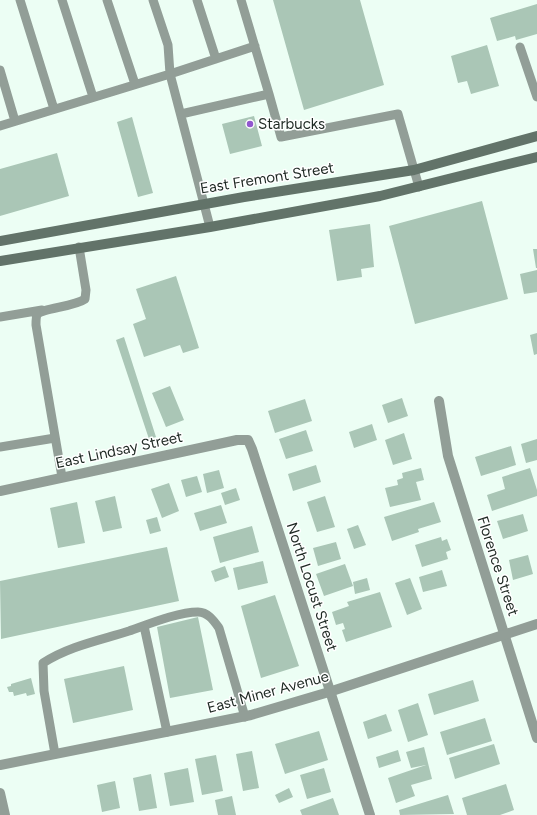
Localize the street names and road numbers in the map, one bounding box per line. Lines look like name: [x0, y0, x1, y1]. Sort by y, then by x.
street label: East Fremont Street: [199, 158, 336, 197]
street label: East Lindsay Street: [54, 428, 185, 472]
street label: Florence Street: [473, 514, 523, 618]
street label: North Locust Street: [283, 520, 341, 654]
street label: East Miner Avenue: [205, 667, 331, 717]

